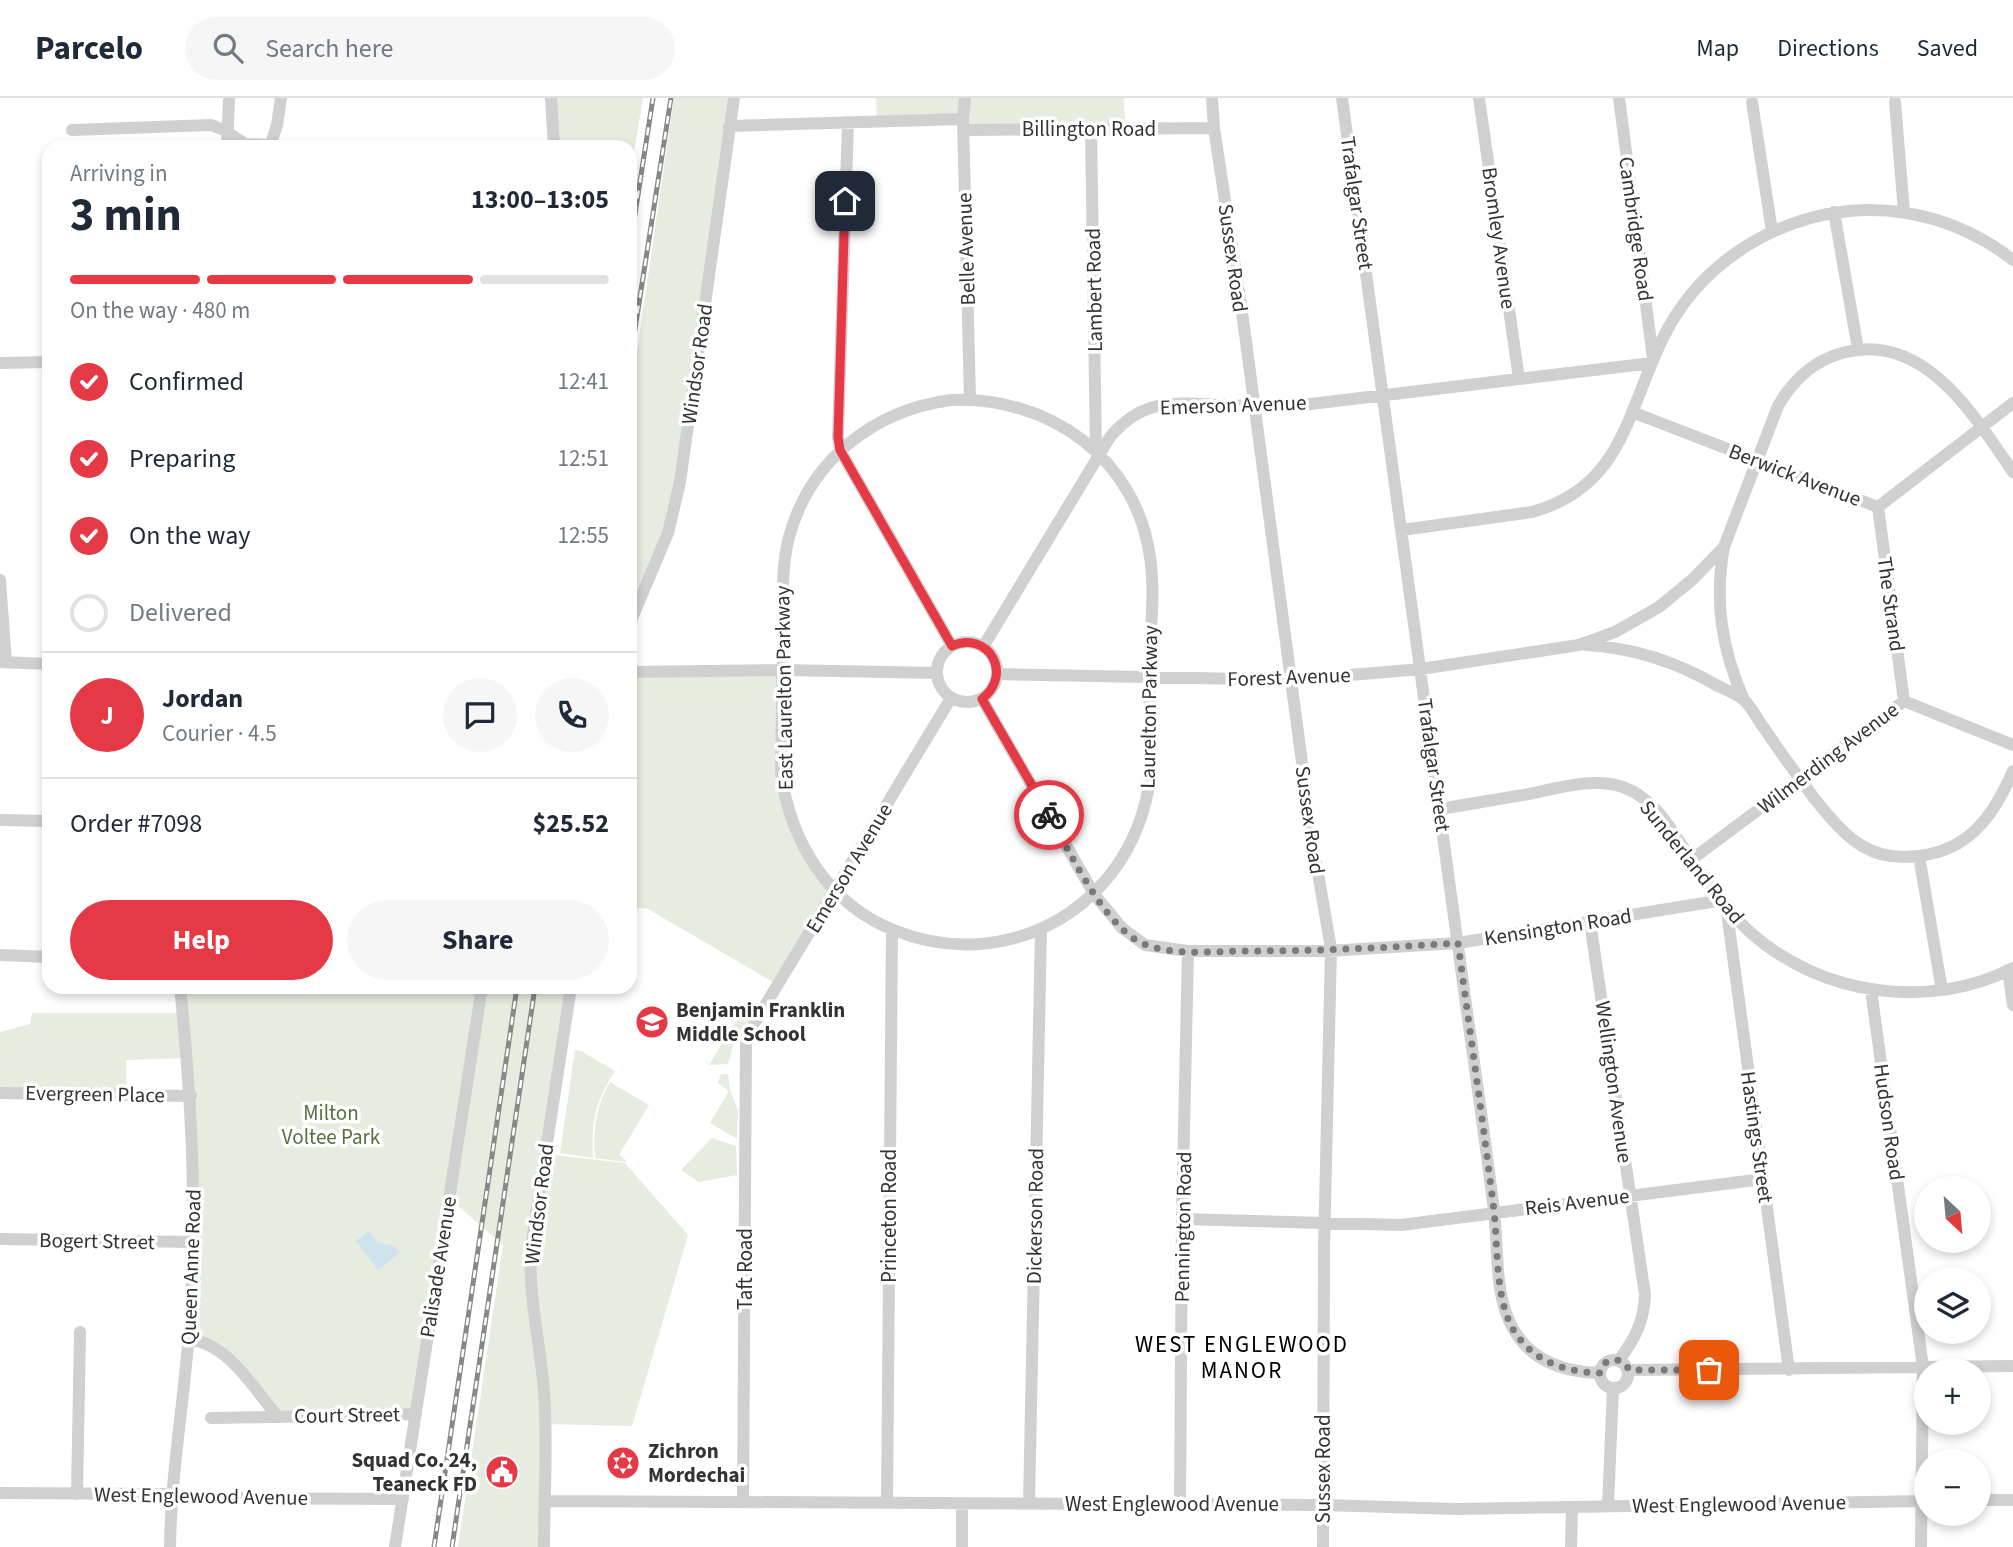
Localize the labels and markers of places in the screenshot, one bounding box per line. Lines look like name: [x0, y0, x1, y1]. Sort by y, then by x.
pin: [815, 171, 875, 231]
place label: Benjamin Franklin Middle School: [676, 995, 845, 1049]
school or university icon: Benjamin Franklin Middle School: [633, 1003, 671, 1041]
pin: [1679, 1340, 1739, 1400]
place label: Zichron Mordechai: [648, 1436, 745, 1490]
synagogue icon: Zichron Mordechai: [604, 1444, 642, 1482]
place label: Squad Co. 24, Teaneck FD: [351, 1445, 477, 1499]
public building icon: Squad Co. 24, Teaneck FD: [483, 1453, 521, 1491]

